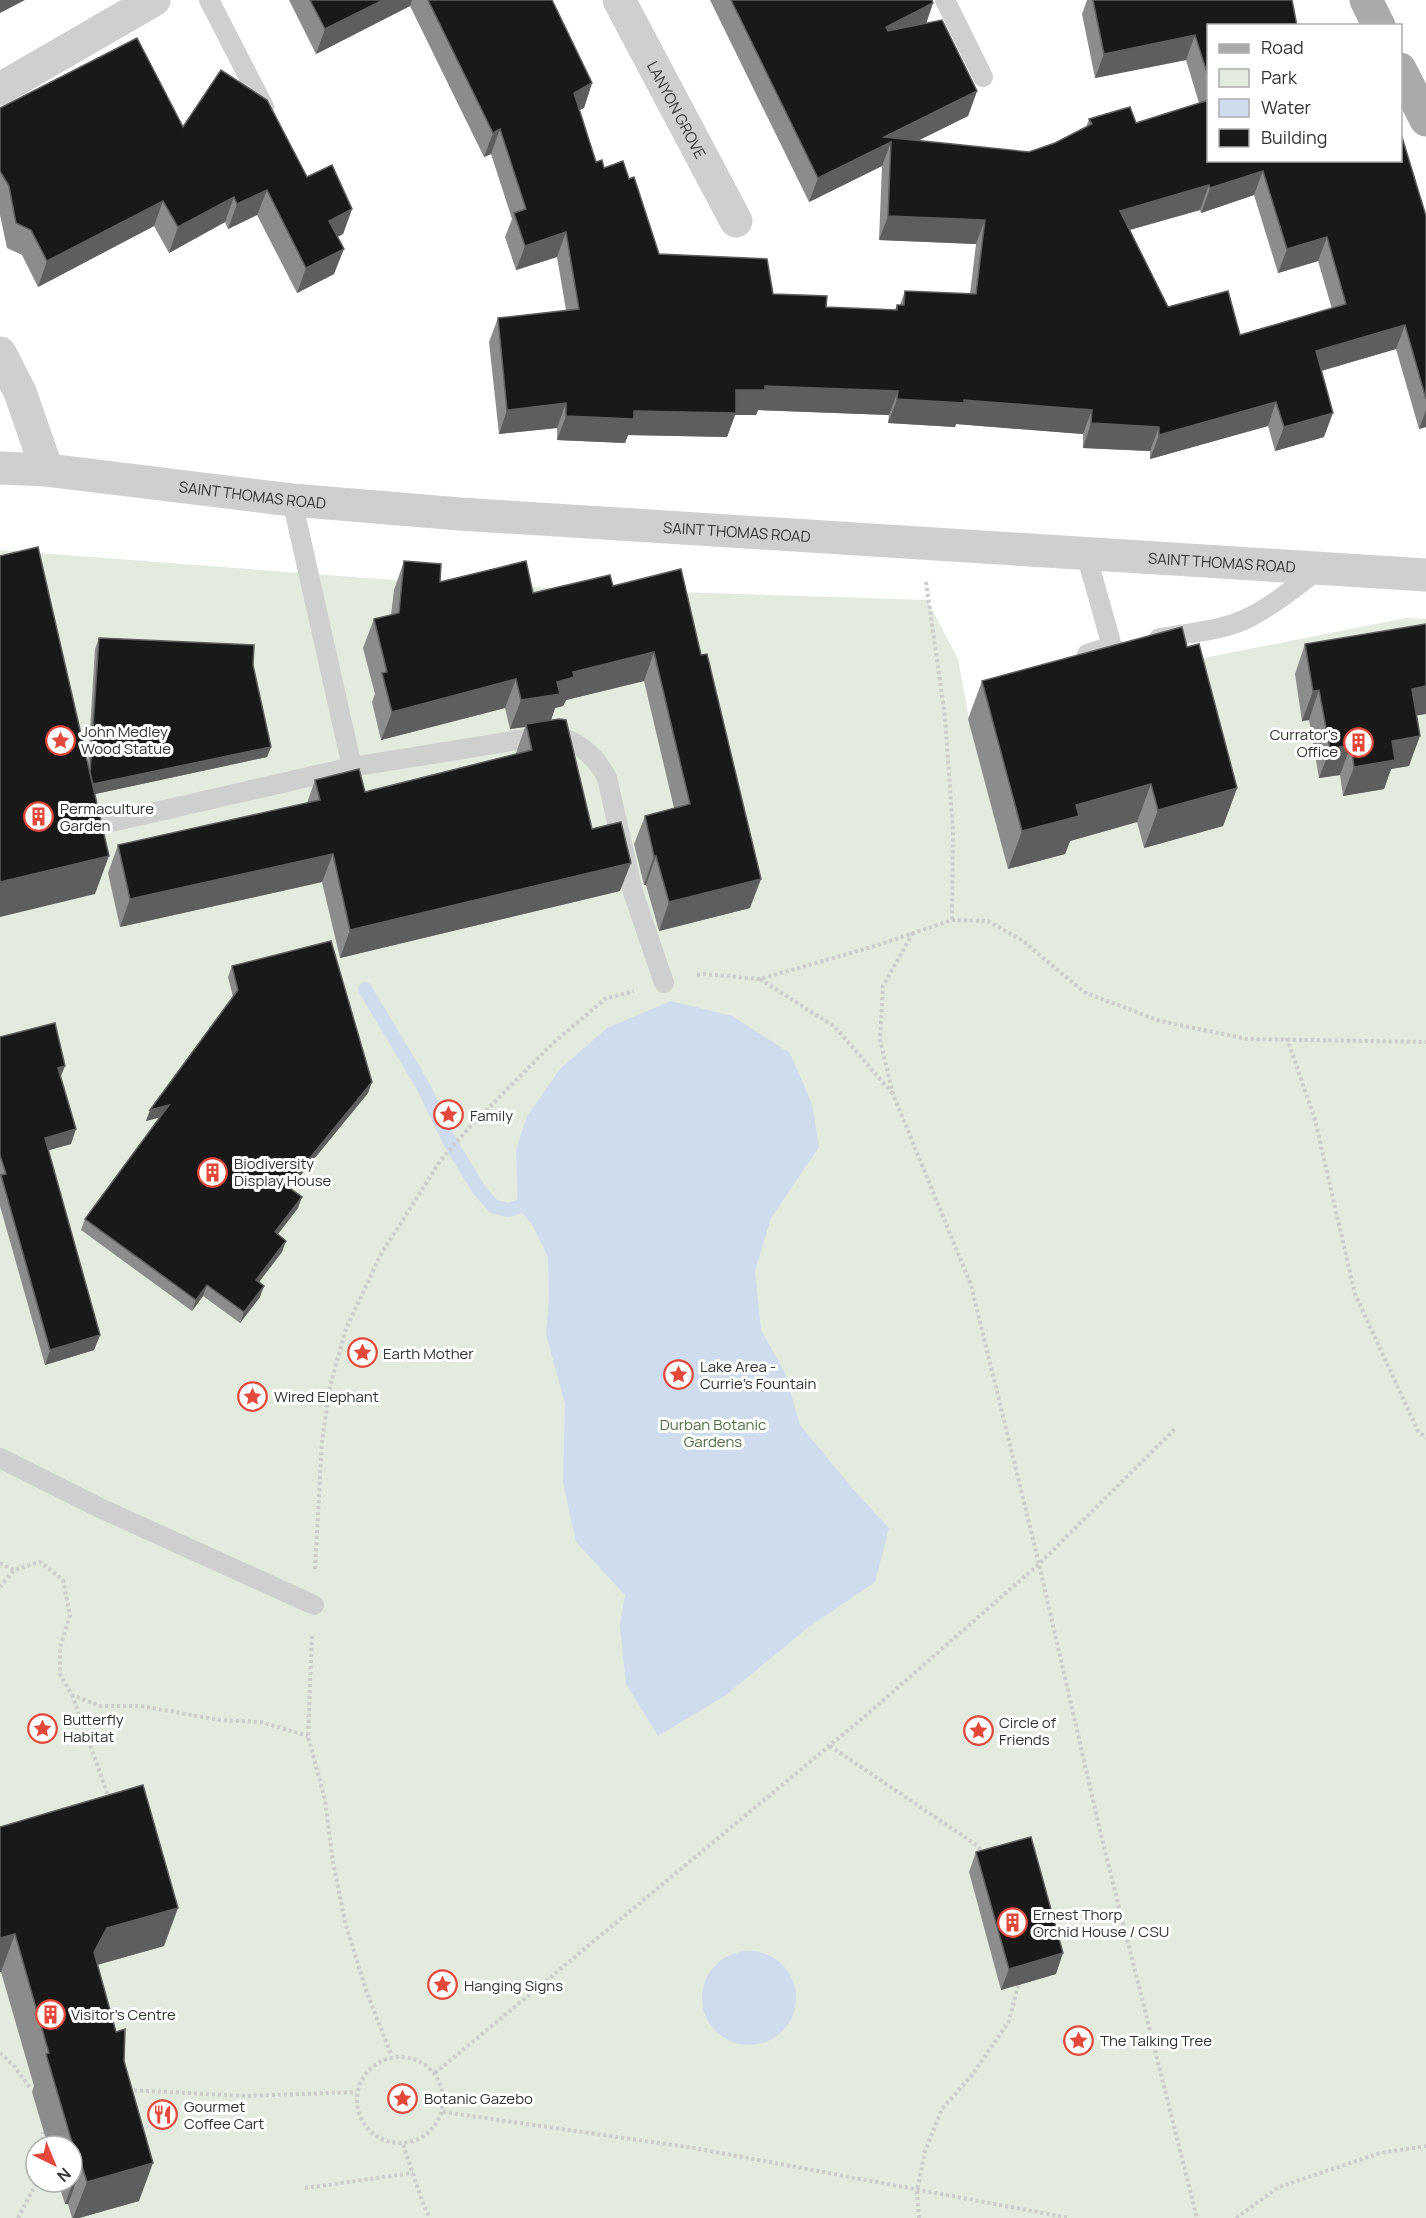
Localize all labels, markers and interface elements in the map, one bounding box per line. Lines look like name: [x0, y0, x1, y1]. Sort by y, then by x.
legend: [1207, 24, 1402, 162]
text: Road: [1261, 35, 1304, 59]
street label: LANYON GROVE: [643, 57, 711, 162]
text: Park: [1261, 65, 1298, 89]
text: Water: [1261, 95, 1311, 119]
text: Building: [1261, 125, 1327, 149]
street label: SAINT THOMAS ROAD: [178, 476, 327, 513]
street label: SAINT THOMAS ROAD: [663, 516, 811, 547]
street label: SAINT THOMAS ROAD: [1148, 547, 1296, 577]
place label: John Medley Wood Statue: [81, 721, 171, 759]
place icon: John Medley Wood Statue: [44, 724, 76, 756]
place label: Currator's Office: [1270, 724, 1338, 762]
building icon: Currator's Office: [1343, 727, 1375, 759]
place label: Permaculture Garden: [60, 798, 154, 836]
building icon: Permaculture Garden: [23, 801, 55, 833]
place icon: Family: [433, 1099, 465, 1131]
place label: Family: [470, 1105, 513, 1126]
place label: Biodiversity Display House: [234, 1153, 332, 1191]
building icon: Biodiversity Display House: [197, 1156, 229, 1188]
place icon: Earth Mother: [346, 1337, 378, 1369]
place label: Earth Mother: [383, 1343, 474, 1364]
place label: Lake Area - Currie's Fountain: [700, 1356, 817, 1394]
place icon: Lake Area - Currie's Fountain: [663, 1359, 695, 1391]
place icon: Wired Elephant: [237, 1380, 269, 1412]
place label: Wired Elephant: [274, 1386, 379, 1407]
park label: Durban Botanic Gardens: [660, 1414, 766, 1452]
place label: Butterfly Habitat: [63, 1709, 124, 1747]
place icon: Butterfly Habitat: [26, 1712, 58, 1744]
place label: Circle of Friends: [999, 1712, 1057, 1750]
place icon: Circle of Friends: [962, 1715, 994, 1747]
place label: Ernest Thorp Orchid House / CSU: [1033, 1904, 1169, 1942]
building icon: Ernest Thorp Orchid House / CSU: [996, 1907, 1028, 1939]
place icon: Hanging Signs: [427, 1969, 459, 2001]
place label: Hanging Signs: [464, 1975, 563, 1996]
building icon: Visitor's Centre: [34, 1998, 66, 2030]
place label: Visitor's Centre: [71, 2004, 176, 2025]
place icon: The Talking Tree: [1063, 2024, 1095, 2056]
place label: The Talking Tree: [1100, 2030, 1212, 2051]
place icon: Botanic Gazebo: [387, 2082, 419, 2114]
place label: Botanic Gazebo: [424, 2088, 533, 2109]
place label: Gourmet Coffee Cart: [184, 2096, 264, 2134]
restaurant icon: Gourmet Coffee Cart: [147, 2099, 179, 2131]
north arrow: [24, 2134, 84, 2194]
text: N: [53, 2163, 76, 2187]

